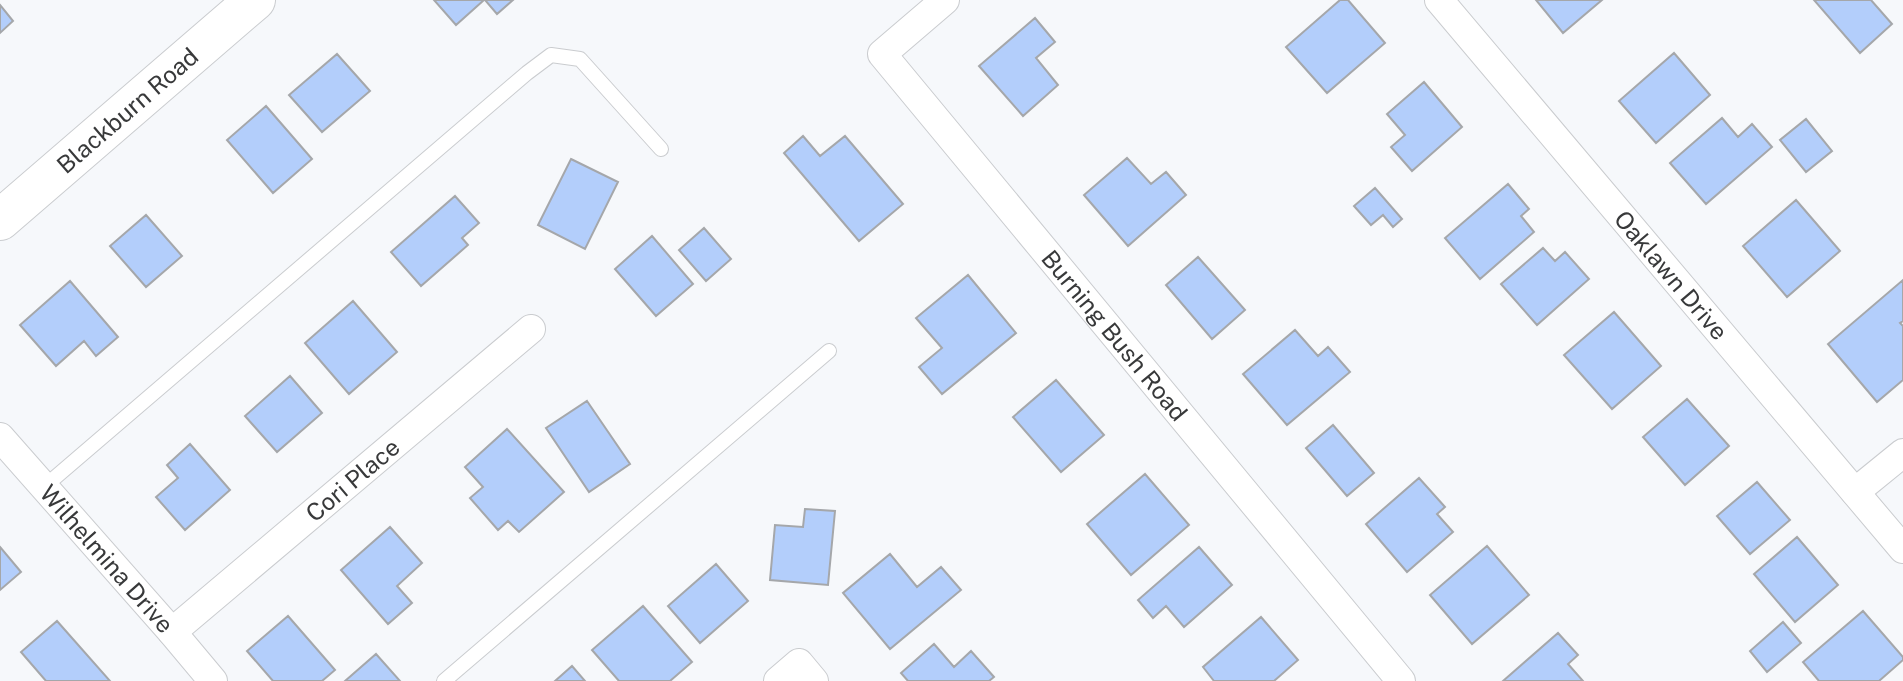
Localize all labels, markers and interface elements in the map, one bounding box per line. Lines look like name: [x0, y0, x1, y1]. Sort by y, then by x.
street label: Blackburn Road: [51, 42, 203, 179]
street label: Oaklawn Drive: [1609, 205, 1734, 345]
street label: Burning Bush Road: [1036, 244, 1193, 426]
street label: Cori Place: [300, 432, 405, 527]
street label: Wilhelmina Drive: [34, 479, 180, 638]

